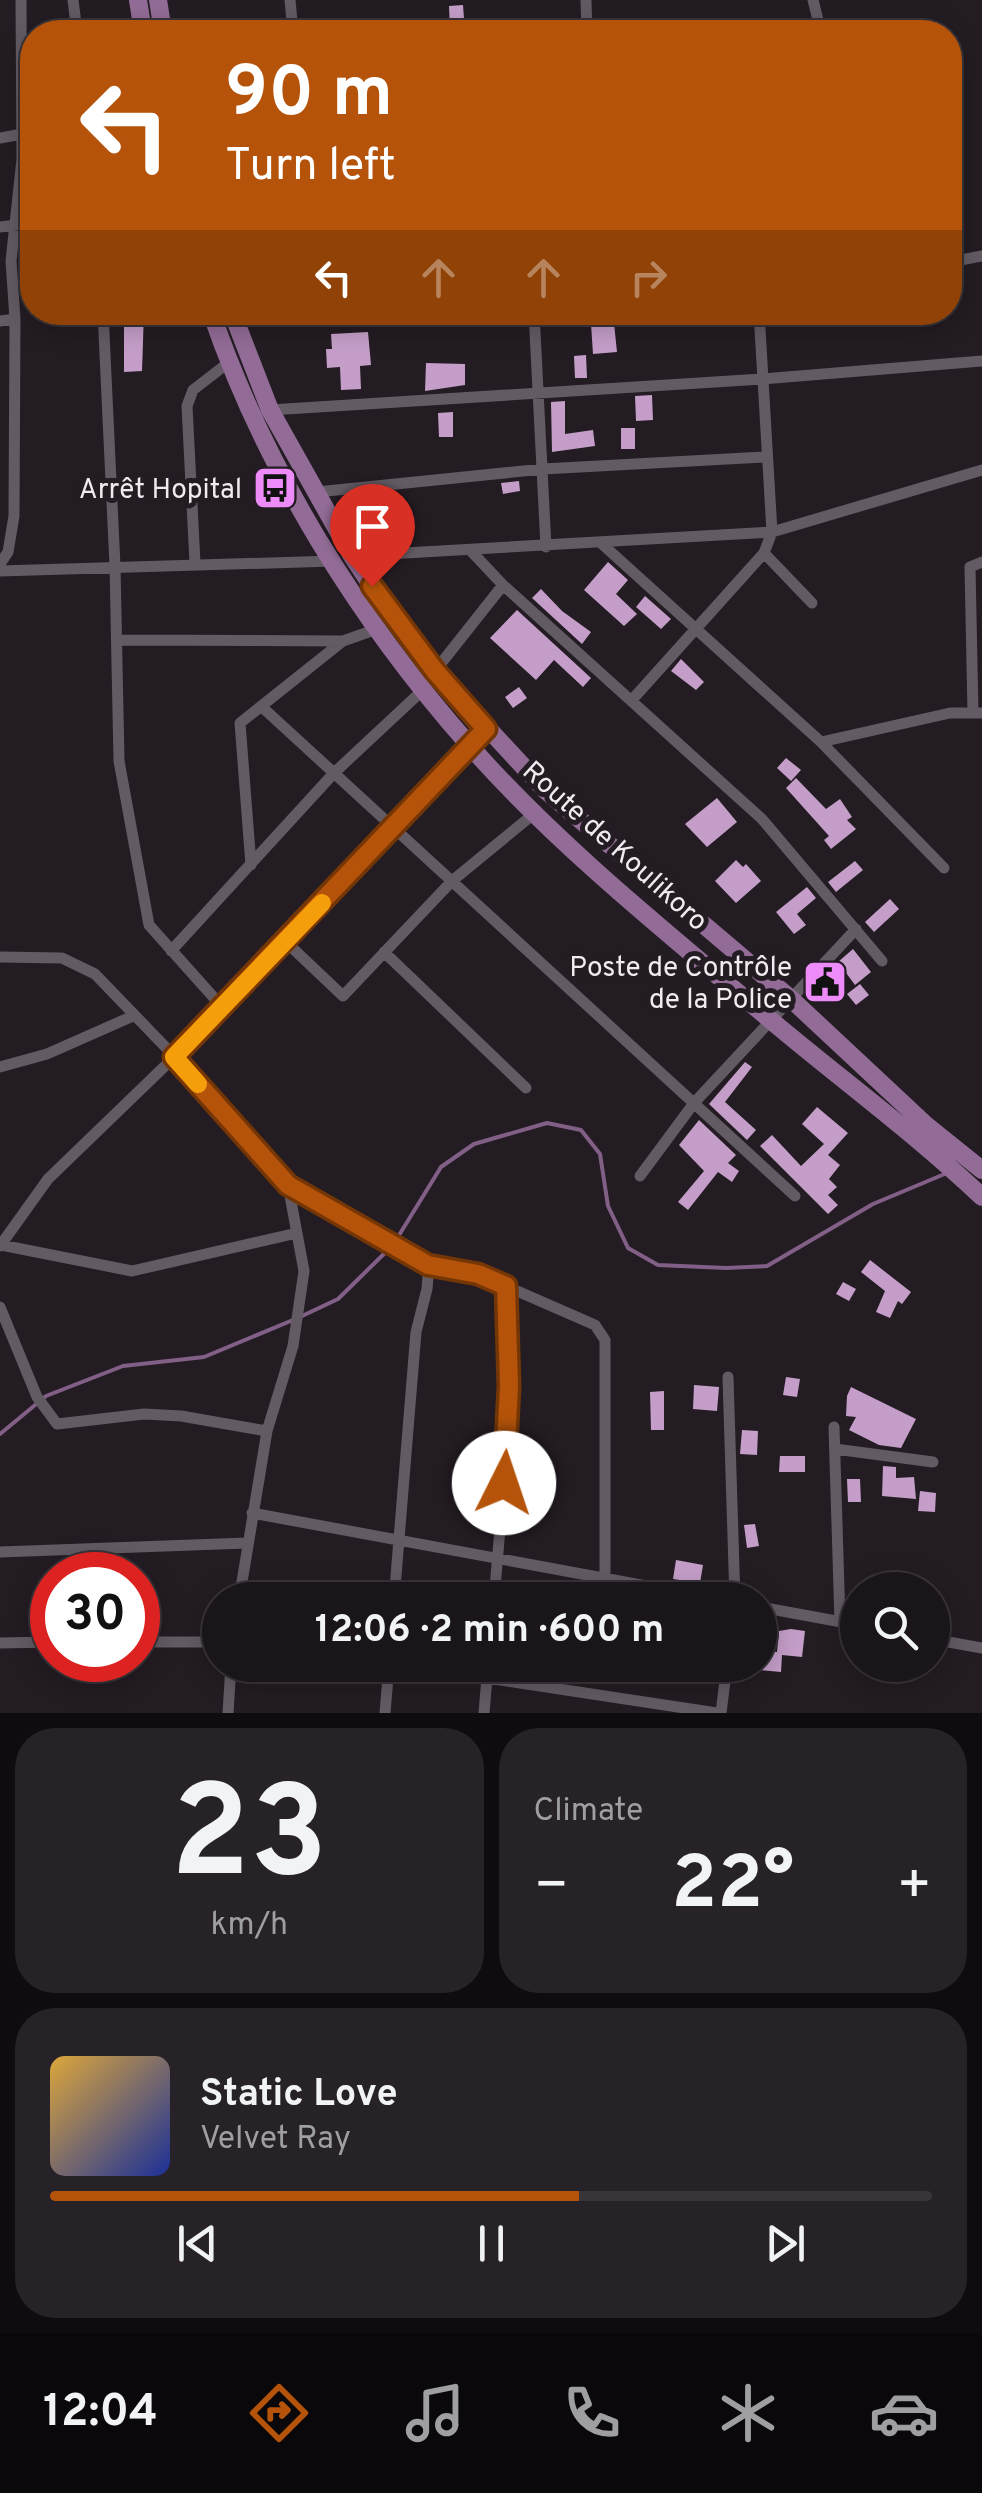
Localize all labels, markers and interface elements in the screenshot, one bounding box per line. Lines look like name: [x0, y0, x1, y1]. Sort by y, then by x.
text: 90 m: [225, 52, 393, 141]
icon: left: [60, 60, 190, 190]
text: Turn left: [225, 139, 396, 196]
icon: left: [306, 250, 361, 305]
icon: ahead: [411, 250, 466, 305]
icon: ahead: [516, 250, 571, 305]
icon: right: [621, 250, 676, 305]
bus stop icon: Arrêt Hopital: [252, 465, 298, 511]
place label: Arrêt Hopital: [79, 473, 242, 509]
pin: [330, 484, 415, 587]
icon: arrive: [345, 499, 400, 554]
street label: Route de Koulikoro: [514, 754, 714, 940]
place label: Poste de Contrôle de la Police: [569, 951, 792, 1019]
public building icon: Poste de Contrôle de la Police: [802, 959, 848, 1005]
position arrow: [452, 1431, 556, 1535]
speed limit sign: 30: [30, 1552, 160, 1682]
map controls: [840, 1572, 950, 1682]
button: search: [840, 1572, 950, 1682]
text: 12:06 · 2 min · 600 m: [315, 1607, 664, 1656]
text: 23: [171, 1758, 328, 1923]
text: Climate: [534, 1792, 643, 1832]
text: 22°: [671, 1840, 794, 1935]
text: −: [534, 1853, 569, 1923]
text: +: [897, 1853, 932, 1923]
text: km/h: [210, 1906, 288, 1946]
text: Static Love: [200, 2071, 398, 2120]
text: Velvet Ray: [200, 2120, 351, 2160]
icon: previous: [170, 2216, 225, 2271]
icon: pause: [464, 2216, 519, 2271]
icon: next: [758, 2216, 813, 2271]
icon: directions: [244, 2378, 314, 2448]
icon: music: [400, 2378, 470, 2448]
icon: phone: [557, 2378, 627, 2448]
icon: climate: [713, 2378, 783, 2448]
icon: car: [869, 2378, 939, 2448]
text: 12:04: [43, 2385, 158, 2442]

